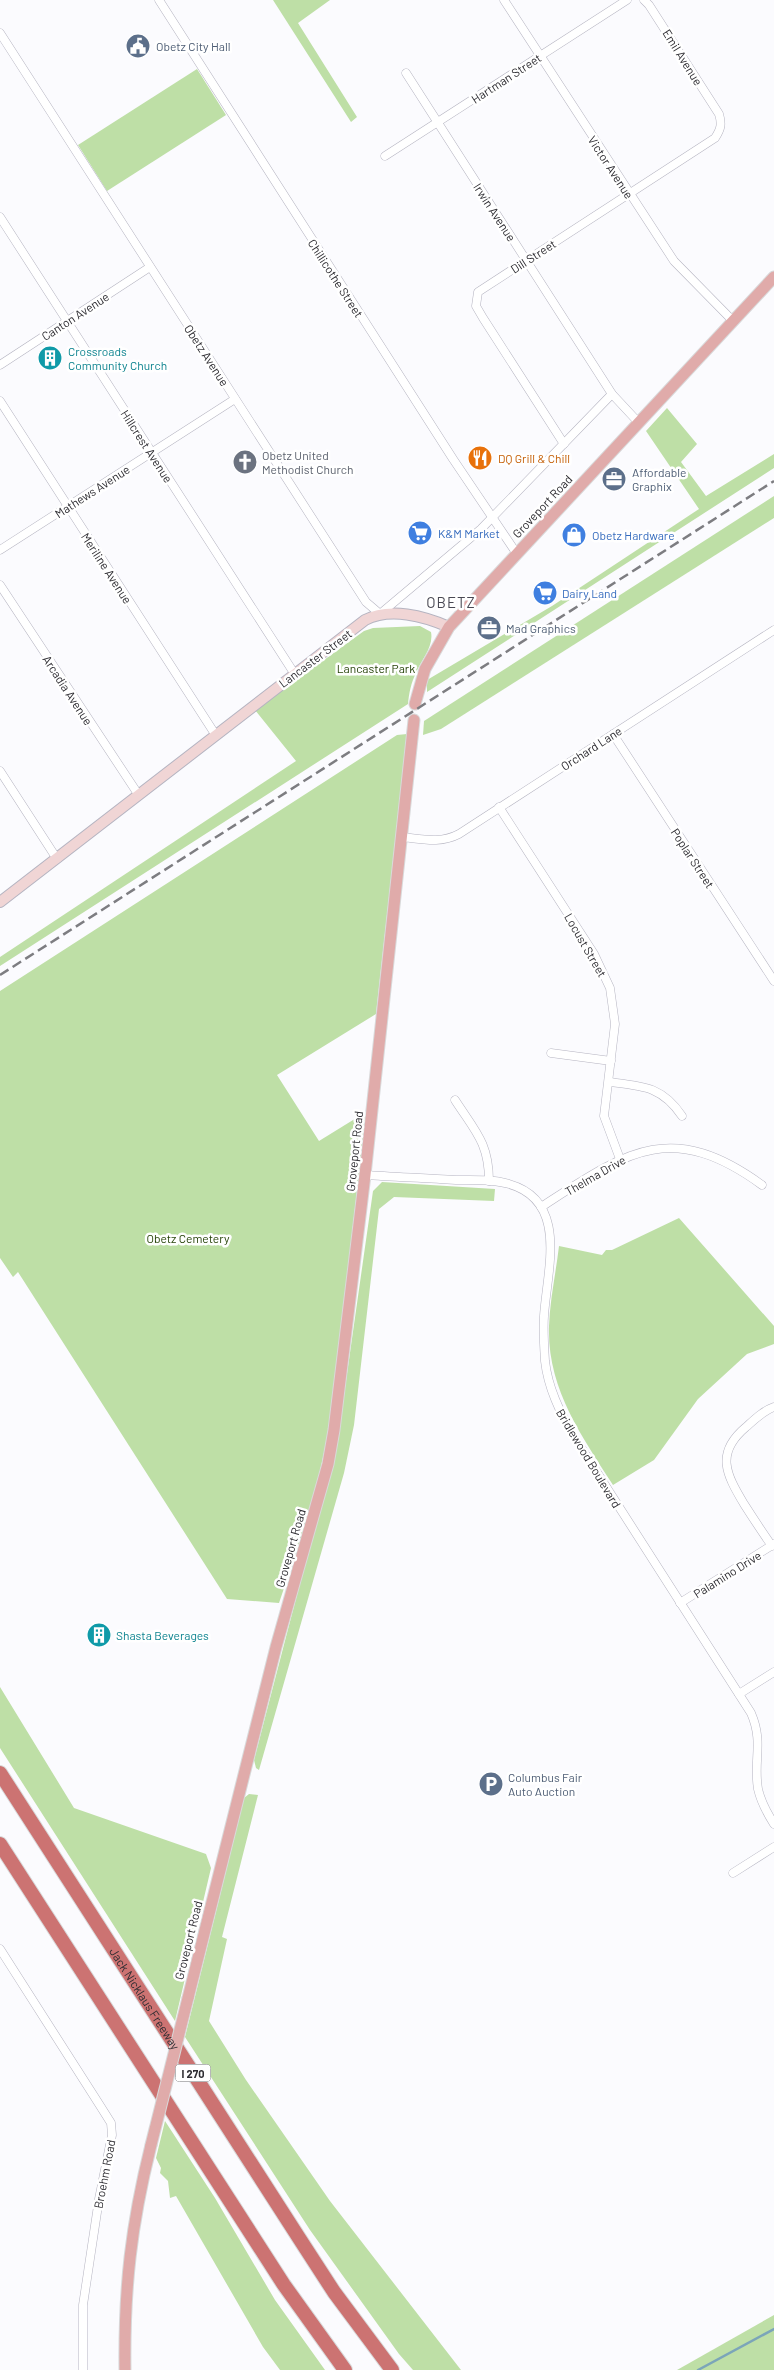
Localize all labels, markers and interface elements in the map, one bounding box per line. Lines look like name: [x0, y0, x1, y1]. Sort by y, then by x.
street label: Emil Avenue: [660, 26, 706, 88]
public building icon: Obetz City Hall: [125, 33, 151, 59]
place label: Obetz City Hall: [156, 39, 231, 53]
street label: Hartman Street: [468, 50, 544, 106]
street label: Victor Avenue: [586, 133, 636, 201]
street label: Irwin Avenue: [471, 180, 519, 244]
street label: Chillicothe Street: [306, 236, 366, 320]
street label: Dill Street: [508, 236, 558, 276]
street label: Canton Avenue: [39, 289, 111, 343]
street label: Obetz Avenue: [182, 322, 232, 388]
place label: Crossroads Community Church: [68, 344, 167, 372]
building icon: Crossroads Community Church: [37, 345, 63, 371]
street label: Hillcrest Avenue: [118, 407, 176, 485]
restaurant icon: DQ Grill & Chill: [467, 445, 493, 471]
place label: Obetz United Methodist Church: [262, 448, 354, 476]
church icon: Obetz United Methodist Church: [232, 449, 258, 475]
place label: DQ Grill & Chill: [498, 451, 570, 465]
street label: Mathews Avenue: [52, 462, 132, 520]
place label: Affordable Graphix: [632, 465, 686, 493]
office icon: Affordable Graphix: [601, 466, 627, 492]
street label: Groveport Road: [509, 472, 575, 540]
supermarket icon: K&M Market: [407, 520, 433, 546]
shop icon: Obetz Hardware: [561, 522, 587, 548]
place label: K&M Market: [438, 526, 500, 540]
place label: Obetz Hardware: [592, 528, 675, 542]
street label: Meriline Avenue: [79, 530, 135, 606]
supermarket icon: Dairy Land: [532, 580, 558, 606]
place label: Dairy Land: [562, 586, 617, 600]
district label: OBETZ: [426, 593, 476, 611]
office icon: Mad Graphics: [476, 615, 502, 641]
place label: Mad Graphics: [506, 621, 576, 635]
street label: Lancaster Street: [276, 626, 354, 690]
street label: Arcadia Avenue: [40, 653, 96, 727]
park label: Lancaster Park: [337, 661, 415, 675]
street label: Orchard Lane: [558, 723, 624, 773]
street label: Poplar Street: [668, 825, 718, 891]
street label: Locust Street: [562, 911, 610, 979]
street label: Groveport Road: [343, 1110, 365, 1192]
street label: Thelma Drive: [562, 1152, 628, 1198]
park label: Obetz Cemetery: [147, 1231, 230, 1245]
street label: Bridlewood Boulevard: [554, 1406, 624, 1510]
street label: Groveport Road: [272, 1507, 308, 1589]
street label: Palamino Drive: [691, 1548, 763, 1600]
building icon: Shasta Beverages: [86, 1622, 112, 1648]
place label: Shasta Beverages: [116, 1628, 209, 1642]
place label: Columbus Fair Auto Auction: [508, 1770, 583, 1798]
parking icon: Columbus Fair Auto Auction: [478, 1771, 504, 1797]
street label: Groveport Road: [171, 1899, 205, 1981]
street label: Jack Nicklaus Freeway: [107, 1945, 183, 2052]
road number: I 270: [176, 2064, 210, 2082]
street label: Broehm Road: [90, 2138, 118, 2210]

